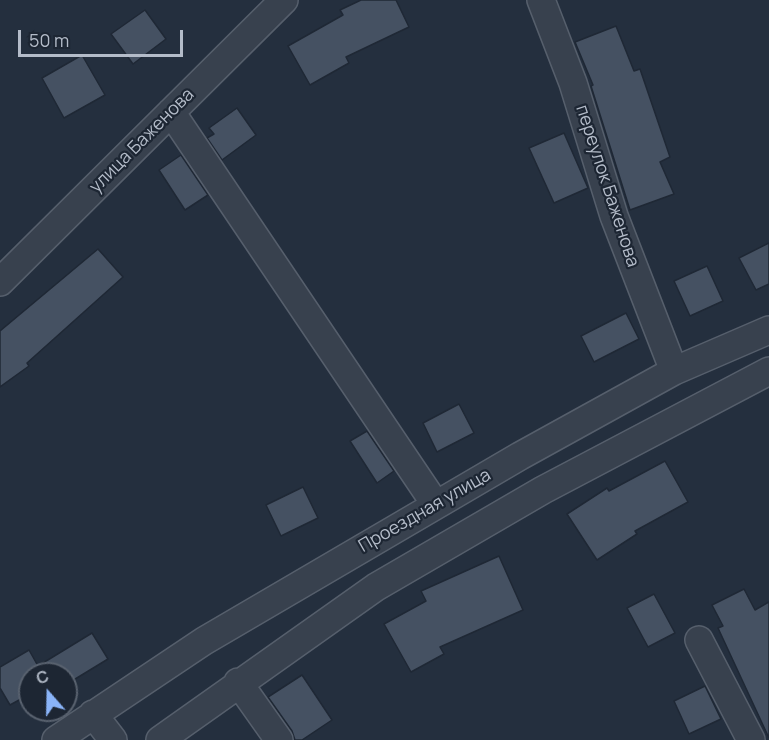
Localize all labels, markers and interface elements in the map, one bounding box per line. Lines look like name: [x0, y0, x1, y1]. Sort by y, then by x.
scale bar: [21, 18, 186, 56]
text: 50 m: [29, 28, 69, 52]
street label: улица Баженова: [85, 84, 199, 198]
street label: переулок Баженова: [571, 102, 643, 270]
street label: Проездная улица: [355, 464, 495, 558]
north arrow: [18, 662, 78, 722]
text: С: [33, 665, 52, 689]

